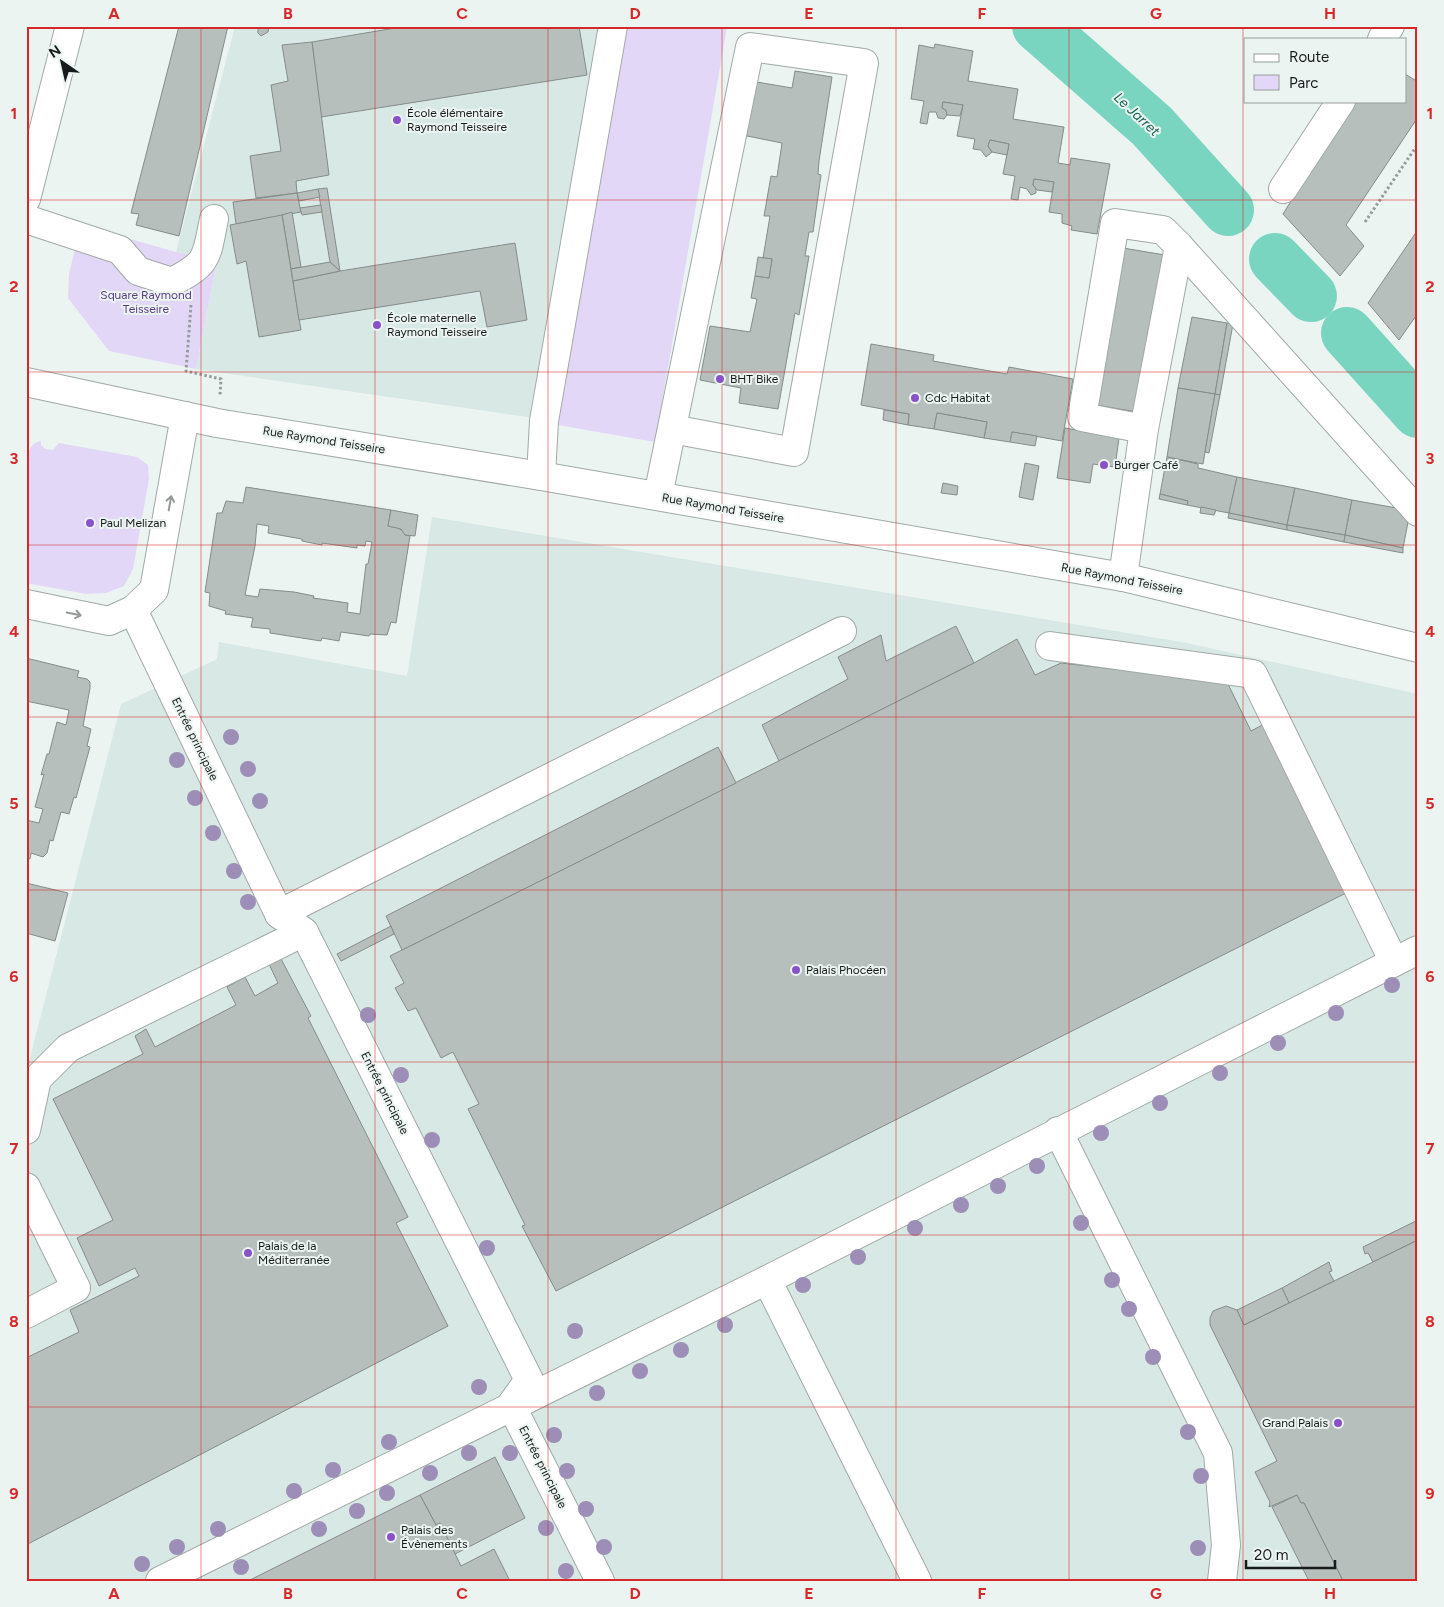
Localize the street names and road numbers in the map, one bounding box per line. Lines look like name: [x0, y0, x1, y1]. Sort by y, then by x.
street label: Rue Raymond Teisseire: [262, 423, 387, 457]
street label: Rue Raymond Teisseire: [661, 490, 786, 526]
street label: Rue Raymond Teisseire: [1060, 560, 1185, 598]
street label: Entrée principale: [169, 695, 221, 783]
street label: Entrée principale: [358, 1049, 412, 1137]
street label: Entrée principale: [516, 1423, 570, 1511]

